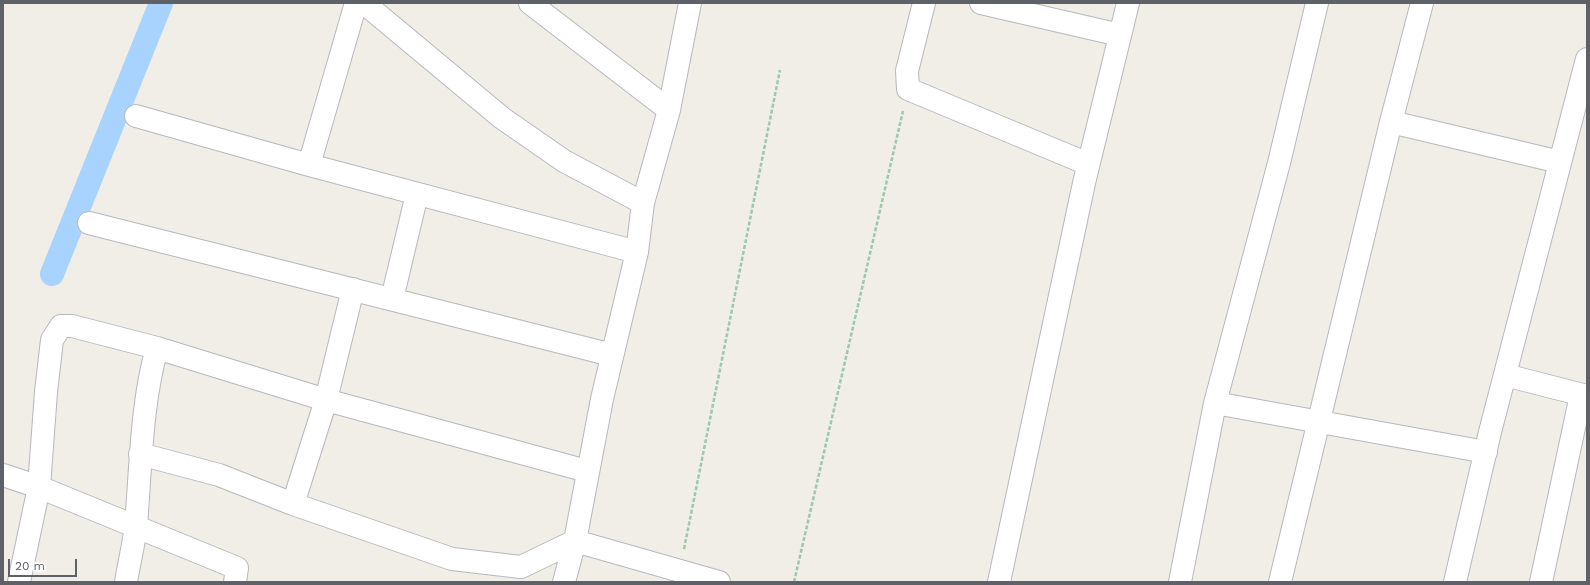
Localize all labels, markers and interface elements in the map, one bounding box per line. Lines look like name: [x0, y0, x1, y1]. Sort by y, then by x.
scale bar: [10, 551, 79, 577]
text: 20 m: [15, 559, 45, 573]

